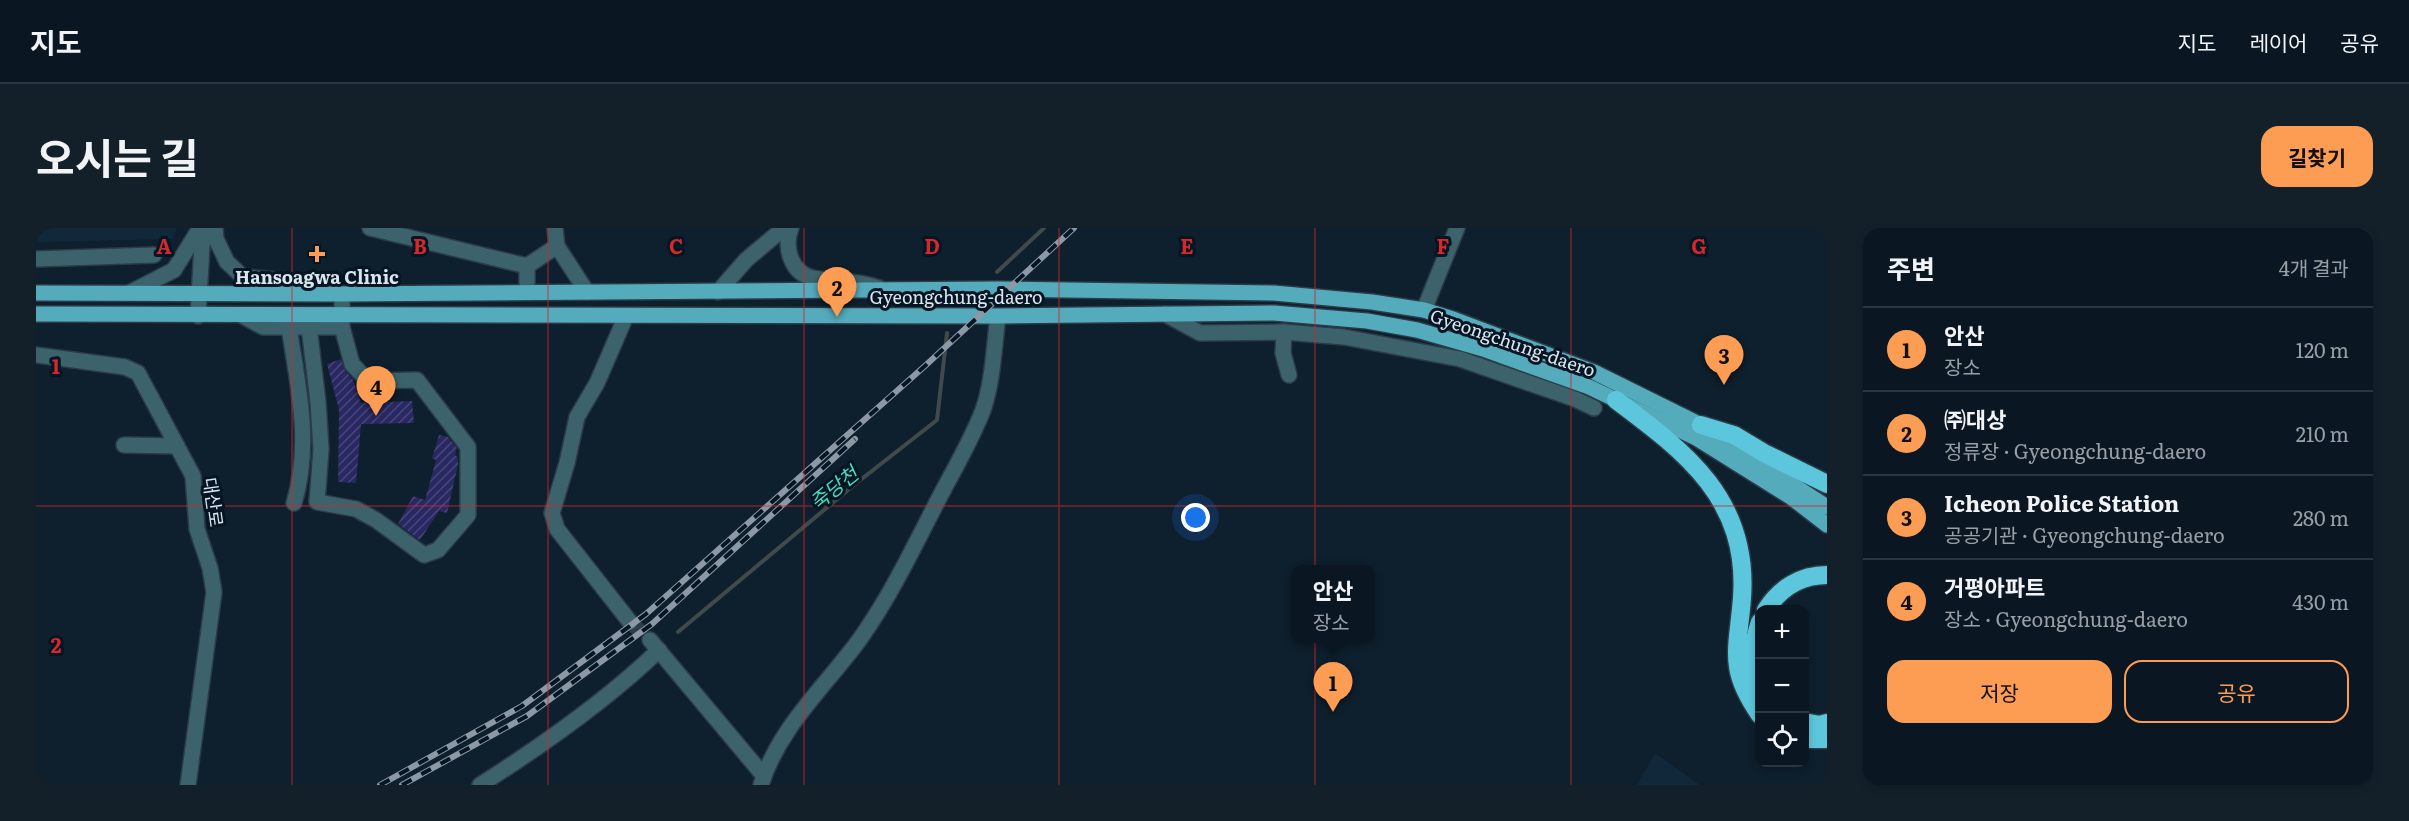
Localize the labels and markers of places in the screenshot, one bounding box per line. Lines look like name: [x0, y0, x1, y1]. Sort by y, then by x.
marker: Hansoagwa Clinic: [308, 245, 326, 263]
place label: Hansoagwa Clinic: [235, 263, 399, 290]
pin: 2: [818, 268, 856, 317]
pin: 3: [1704, 336, 1744, 385]
pin: 4: [356, 366, 396, 416]
pin: 1: [1314, 662, 1352, 712]

